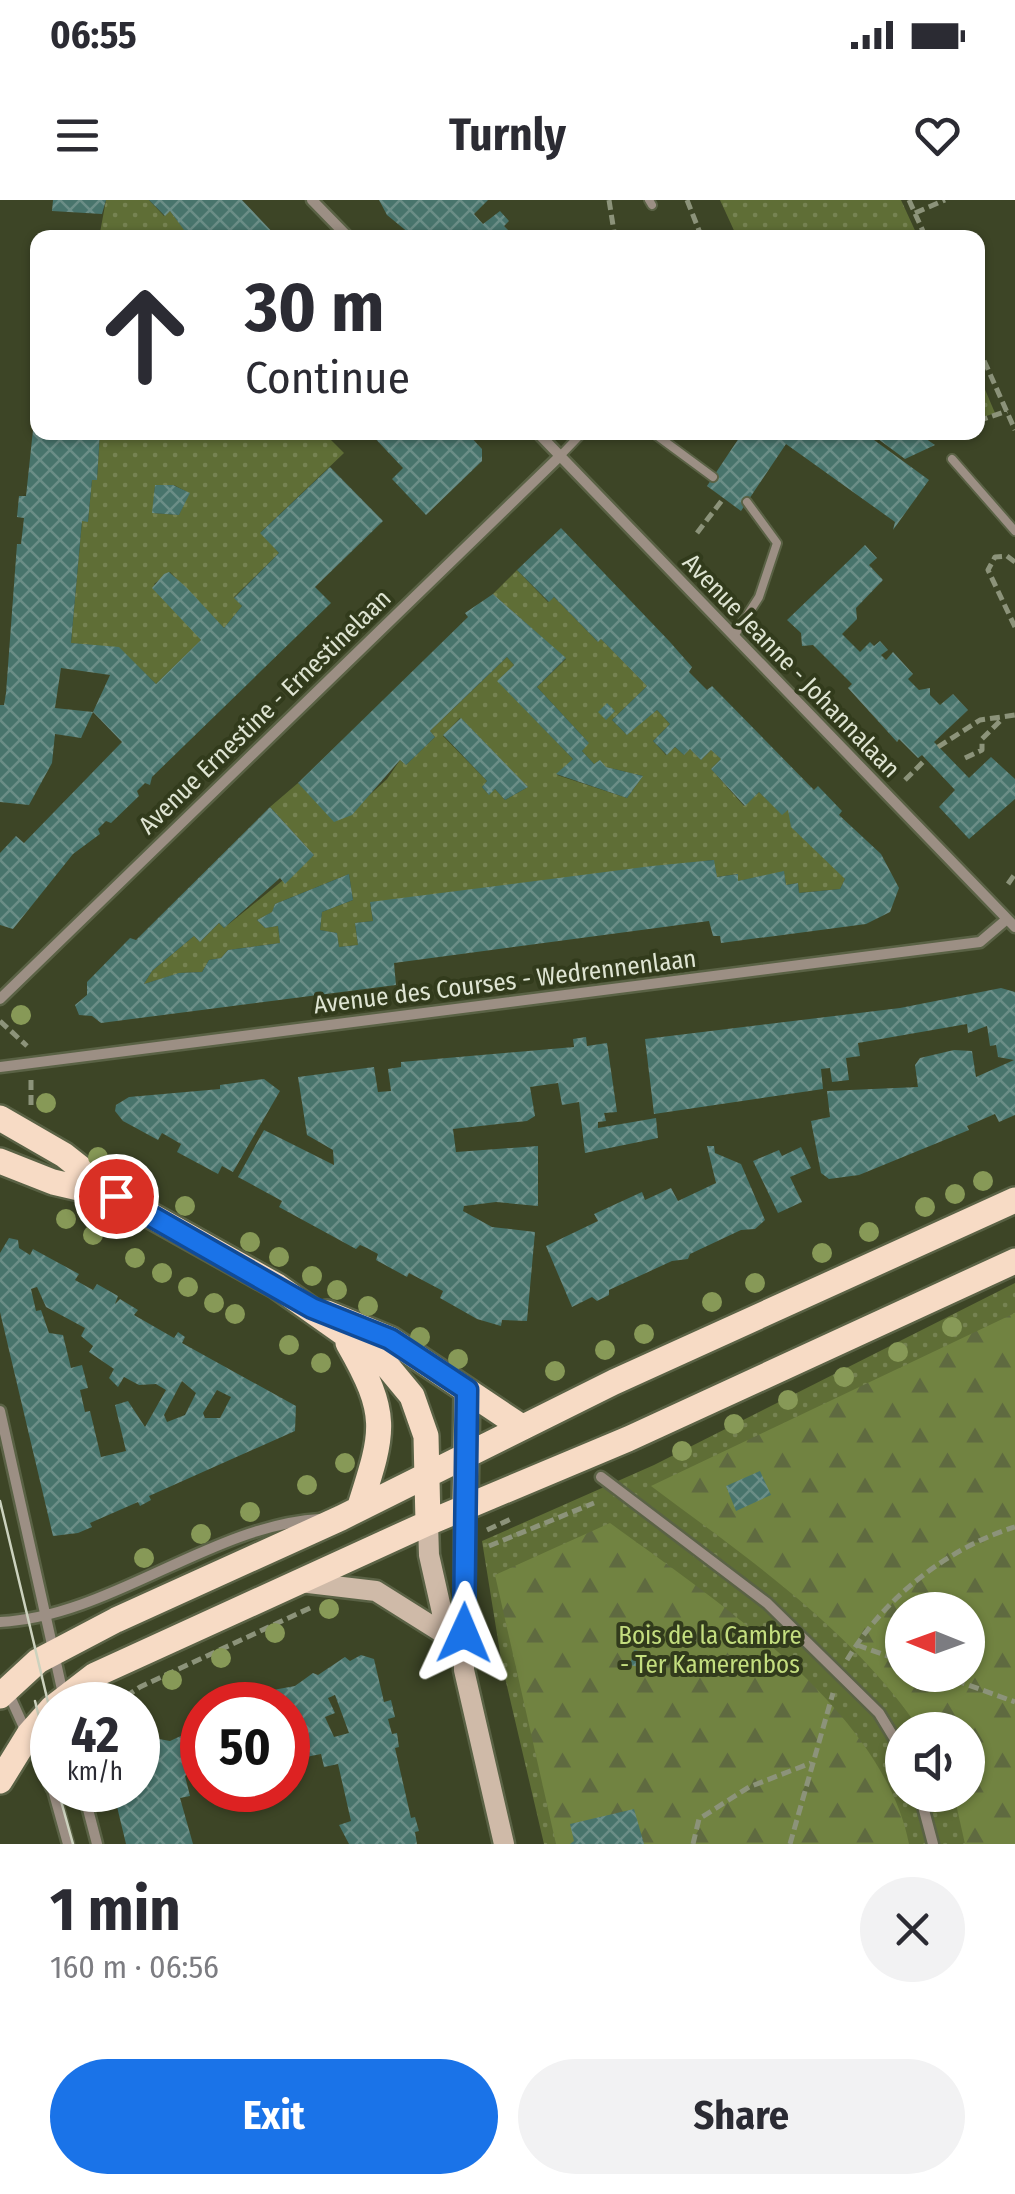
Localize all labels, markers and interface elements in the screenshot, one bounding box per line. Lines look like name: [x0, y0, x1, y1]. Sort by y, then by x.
text: 06:55: [50, 12, 137, 58]
icon: menu: [50, 108, 105, 163]
text: Turnly: [449, 108, 566, 162]
icon: heart: [910, 108, 965, 163]
text: 30 m: [245, 266, 384, 350]
icon: ahead: [80, 270, 210, 400]
text: Continue: [245, 351, 410, 405]
street label: Avenue Jeanne - Johannalaan: [676, 548, 906, 784]
street label: Avenue Ernestine - Ernestinelaan: [133, 584, 397, 840]
street label: Avenue des Courses - Wedrennenlaan: [312, 944, 698, 1020]
pin: [74, 1154, 159, 1239]
icon: arrive: [89, 1169, 144, 1224]
position arrow: [412, 1581, 516, 1685]
north arrow: [885, 1592, 985, 1692]
map controls: [885, 1592, 985, 1812]
park label: Bois de la Cambre - Ter Kamerenbos: [618, 1621, 802, 1680]
speed limit sign: 50: [180, 1682, 310, 1812]
text: 42: [71, 1705, 119, 1765]
button: sound: [885, 1712, 985, 1812]
text: km/h: [67, 1757, 123, 1787]
text: 1 min: [50, 1874, 181, 1946]
button: close: [860, 1877, 965, 1982]
text: 160 m · 06:56: [50, 1948, 219, 1986]
button: Exit: [50, 2059, 498, 2174]
button: Share: [518, 2059, 965, 2174]

